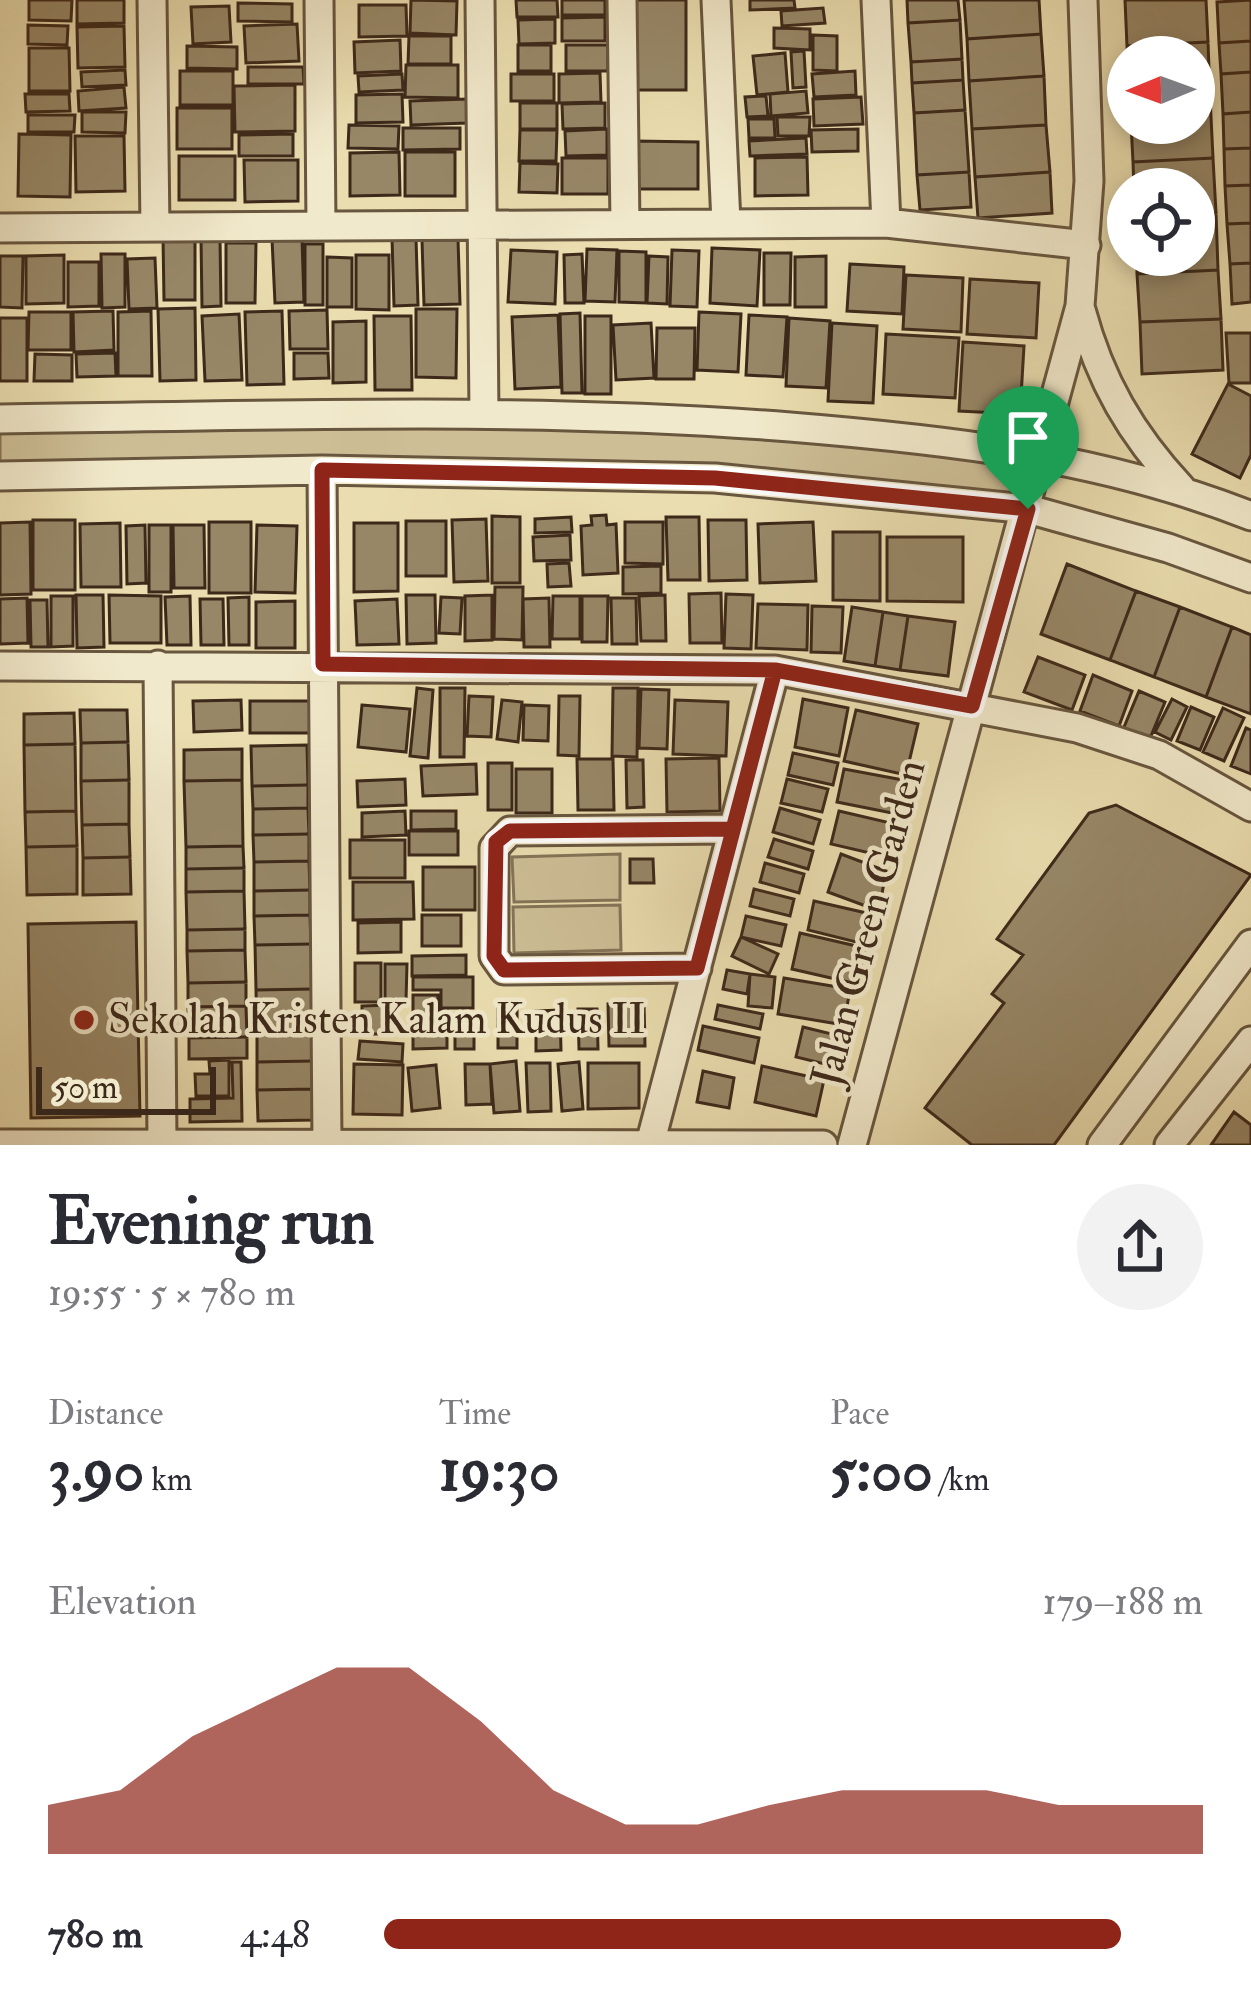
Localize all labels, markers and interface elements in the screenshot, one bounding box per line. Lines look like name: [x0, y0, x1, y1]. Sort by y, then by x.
north arrow: [1107, 36, 1215, 144]
map controls: [1107, 36, 1215, 276]
button: locate: [1107, 168, 1215, 276]
pin: [977, 386, 1079, 509]
icon: arrive: [995, 404, 1061, 470]
street label: Jalan Green Garden: [800, 754, 938, 1093]
place label: Sekolah Kristen Kalam Kudus II: [108, 994, 645, 1046]
marker: Sekolah Kristen Kalam Kudus II: [71, 1007, 97, 1033]
scale bar: [36, 1061, 216, 1114]
text: 50 m: [54, 1067, 118, 1108]
text: Evening run: [48, 1181, 374, 1264]
button: share: [1077, 1184, 1203, 1310]
text: 19:55 · 5 × 780 m: [48, 1268, 295, 1317]
text: Distance: [48, 1393, 163, 1434]
text: Time: [439, 1393, 511, 1434]
text: Pace: [830, 1393, 889, 1434]
text: 3.90: [48, 1434, 144, 1509]
text: 19:30: [439, 1434, 560, 1509]
text: 5:00: [830, 1434, 933, 1509]
text: km: [144, 1459, 192, 1500]
text: /km: [933, 1459, 990, 1500]
text: Elevation: [48, 1577, 197, 1626]
text: 179–188 m: [1042, 1577, 1203, 1626]
text: 780 m: [48, 1910, 143, 1959]
text: 4:48: [240, 1910, 310, 1959]

